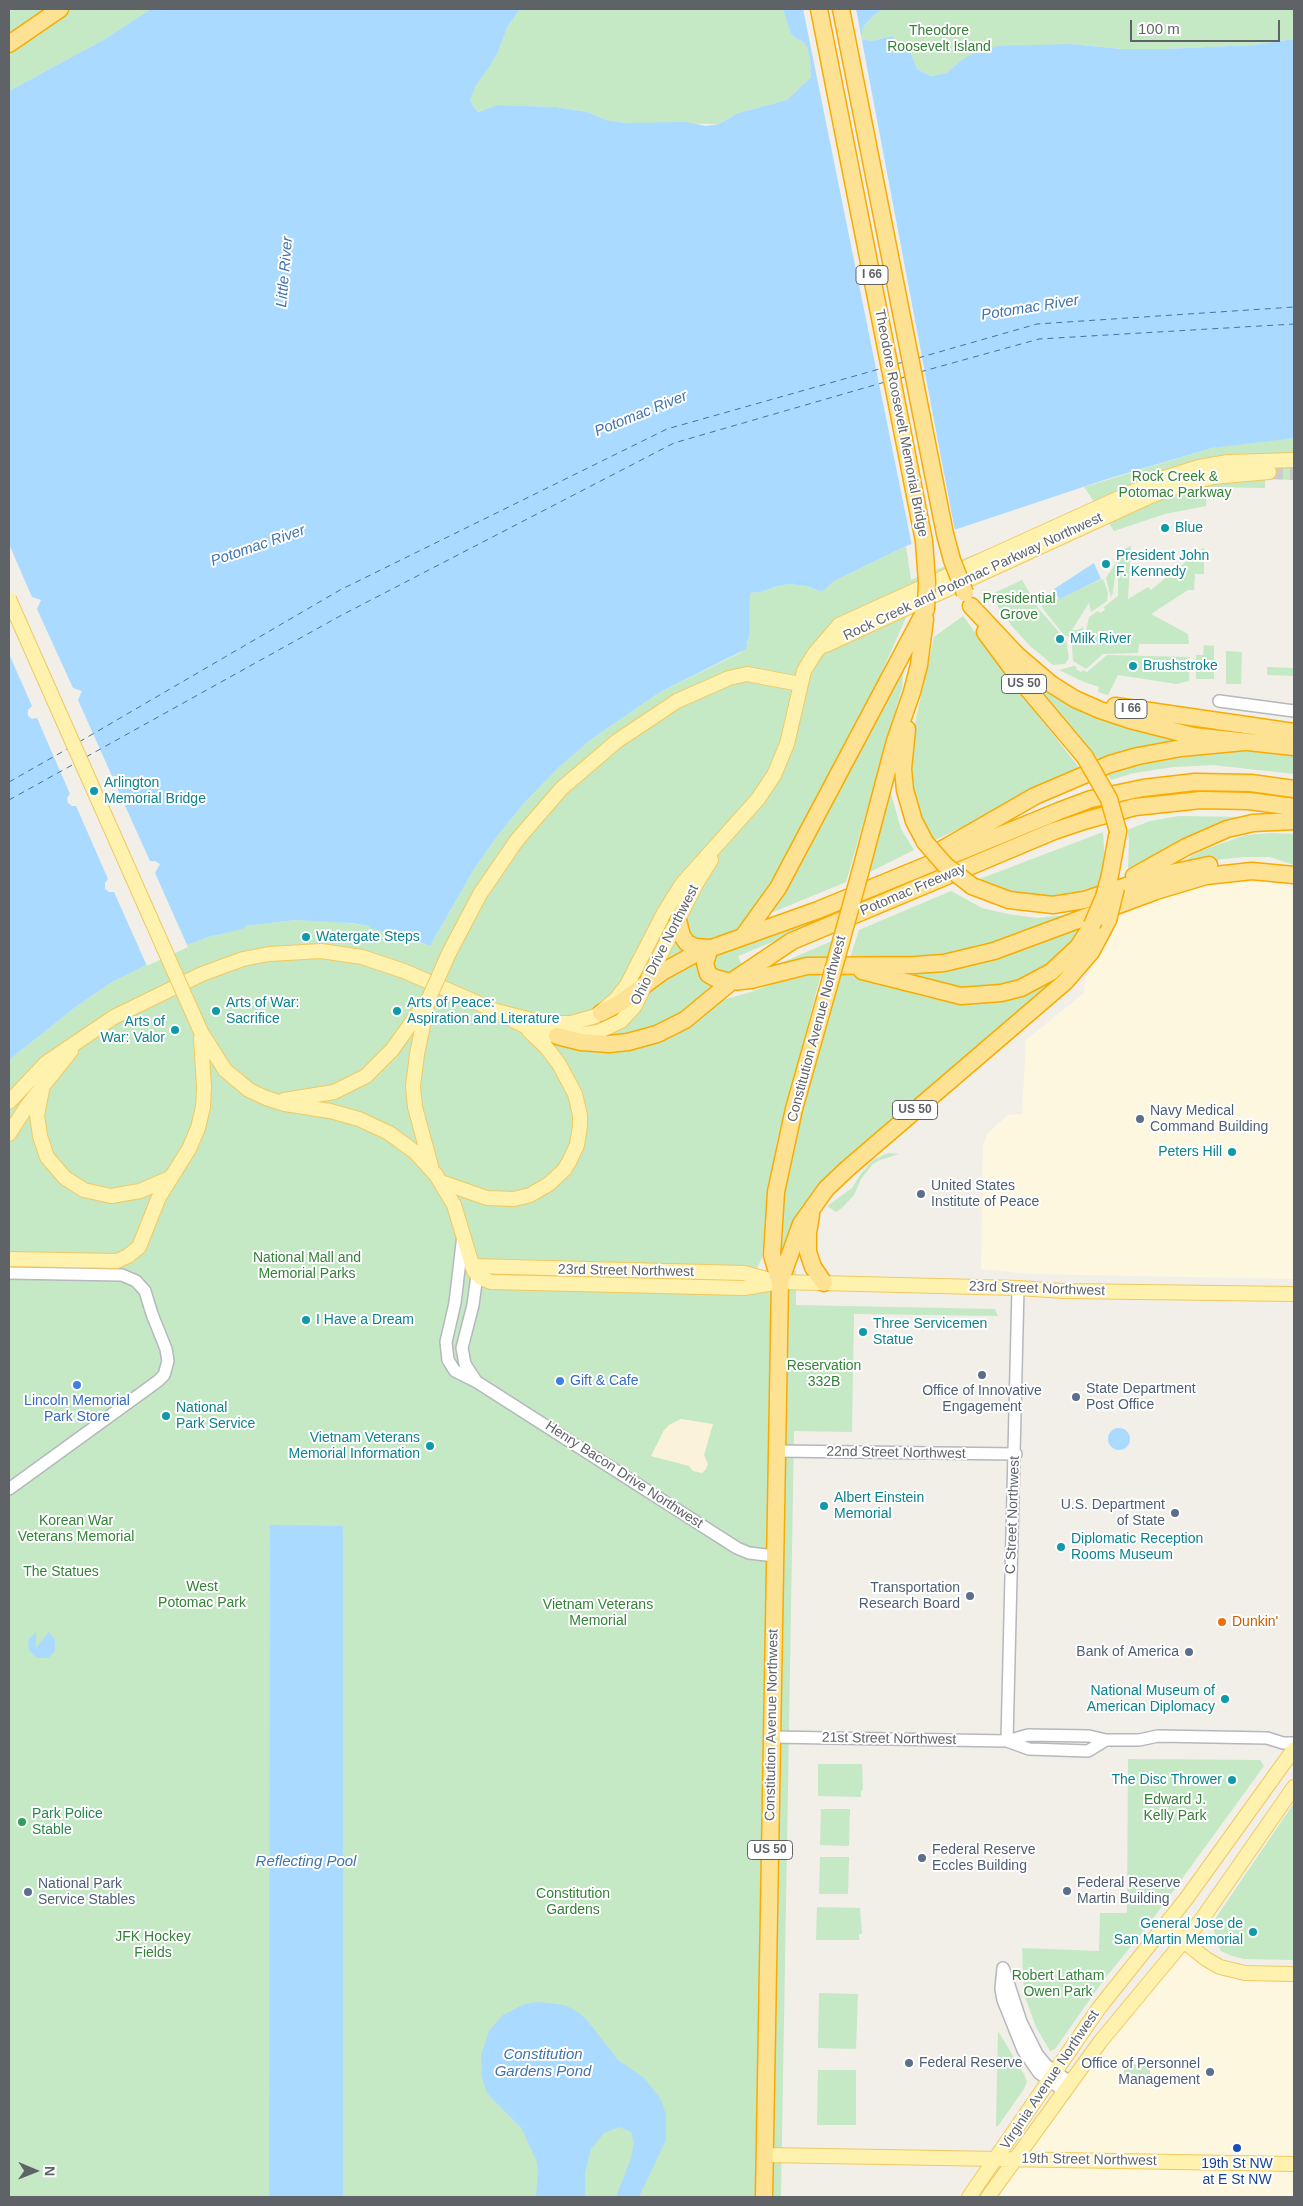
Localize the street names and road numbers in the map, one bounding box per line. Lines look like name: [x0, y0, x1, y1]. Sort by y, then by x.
road number: I 66: [856, 266, 888, 284]
street label: Theodore Roosevelt Memorial Bridge: [871, 308, 931, 538]
street label: Rock Creek and Potomac Parkway Northwest: [841, 509, 1105, 645]
road number: US 50: [1002, 674, 1046, 694]
road number: I 66: [1115, 700, 1147, 719]
street label: Potomac Freeway: [858, 860, 968, 920]
street label: Ohio Drive Northwest: [627, 882, 703, 1008]
street label: Constitution Avenue Northwest: [784, 934, 850, 1124]
road number: US 50: [892, 1100, 938, 1120]
street label: 23rd Street Northwest: [558, 1261, 694, 1281]
street label: 23rd Street Northwest: [969, 1278, 1105, 1300]
street label: Henry Bacon Drive Northwest: [542, 1418, 706, 1532]
street label: 22nd Street Northwest: [826, 1443, 966, 1463]
street label: C Street Northwest: [1003, 1456, 1023, 1574]
street label: Constitution Avenue Northwest: [762, 1629, 782, 1821]
street label: 21st Street Northwest: [822, 1729, 956, 1749]
road number: US 50: [748, 1840, 792, 1860]
street label: Virginia Avenue Northwest: [997, 2007, 1103, 2153]
street label: 19th Street Northwest: [1021, 2150, 1157, 2170]

